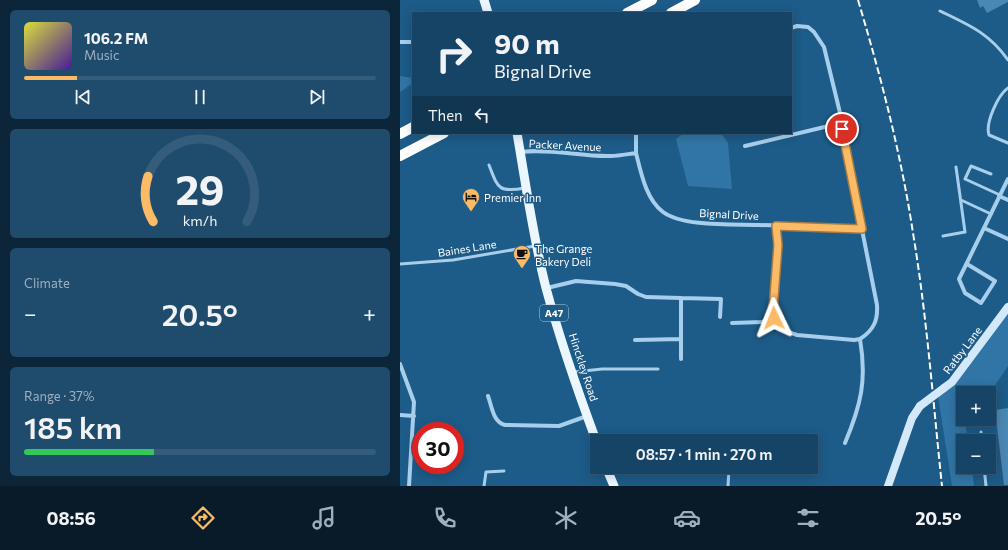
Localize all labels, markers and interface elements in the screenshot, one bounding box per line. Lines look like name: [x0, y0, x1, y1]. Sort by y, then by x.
text: 90 m: [494, 26, 560, 60]
icon: right: [428, 28, 480, 80]
text: 106.2 FM: [84, 29, 148, 47]
text: Music: [84, 47, 119, 63]
text: Bignal Drive: [494, 60, 591, 82]
icon: previous: [72, 86, 94, 108]
icon: pause: [189, 86, 211, 108]
icon: next: [306, 86, 328, 108]
icon: left: [471, 104, 493, 126]
text: Then: [428, 106, 463, 124]
pin: [825, 112, 859, 146]
icon: arrive: [831, 118, 853, 140]
street label: Packer Avenue: [528, 137, 602, 153]
text: 29: [175, 162, 225, 213]
hotel icon: Premier Inn: [461, 187, 481, 212]
place label: Premier Inn: [484, 191, 541, 204]
street label: Bignal Drive: [699, 206, 759, 222]
text: km/h: [183, 210, 217, 228]
street label: Baines Lane: [437, 237, 497, 259]
place label: The Grange Bakery Deli: [535, 242, 593, 268]
cafe icon: The Grange Bakery Deli: [512, 244, 532, 269]
text: Climate: [24, 275, 70, 291]
text: 20.5°: [162, 295, 238, 332]
position arrow: [753, 297, 795, 339]
text: −: [24, 300, 37, 327]
text: +: [363, 300, 376, 327]
road number: A47: [540, 305, 568, 321]
street label: Ratby Lane: [940, 324, 984, 376]
street label: Hinckley Road: [567, 331, 601, 403]
map controls: [956, 386, 996, 474]
button: +: [956, 386, 996, 426]
text: Range · 37%: [24, 388, 94, 404]
text: 185 km: [24, 408, 122, 445]
speed limit sign: 30: [412, 422, 464, 474]
button: −: [956, 434, 996, 474]
text: 08:57 · 1 min · 270 m: [636, 445, 772, 463]
icon: directions: [189, 504, 217, 532]
icon: music: [310, 504, 338, 532]
icon: phone: [431, 504, 459, 532]
icon: climate: [552, 504, 580, 532]
icon: car: [673, 504, 701, 532]
icon: filters: [794, 504, 822, 532]
text: 08:56: [47, 507, 96, 529]
text: 20.5°: [915, 507, 961, 529]

